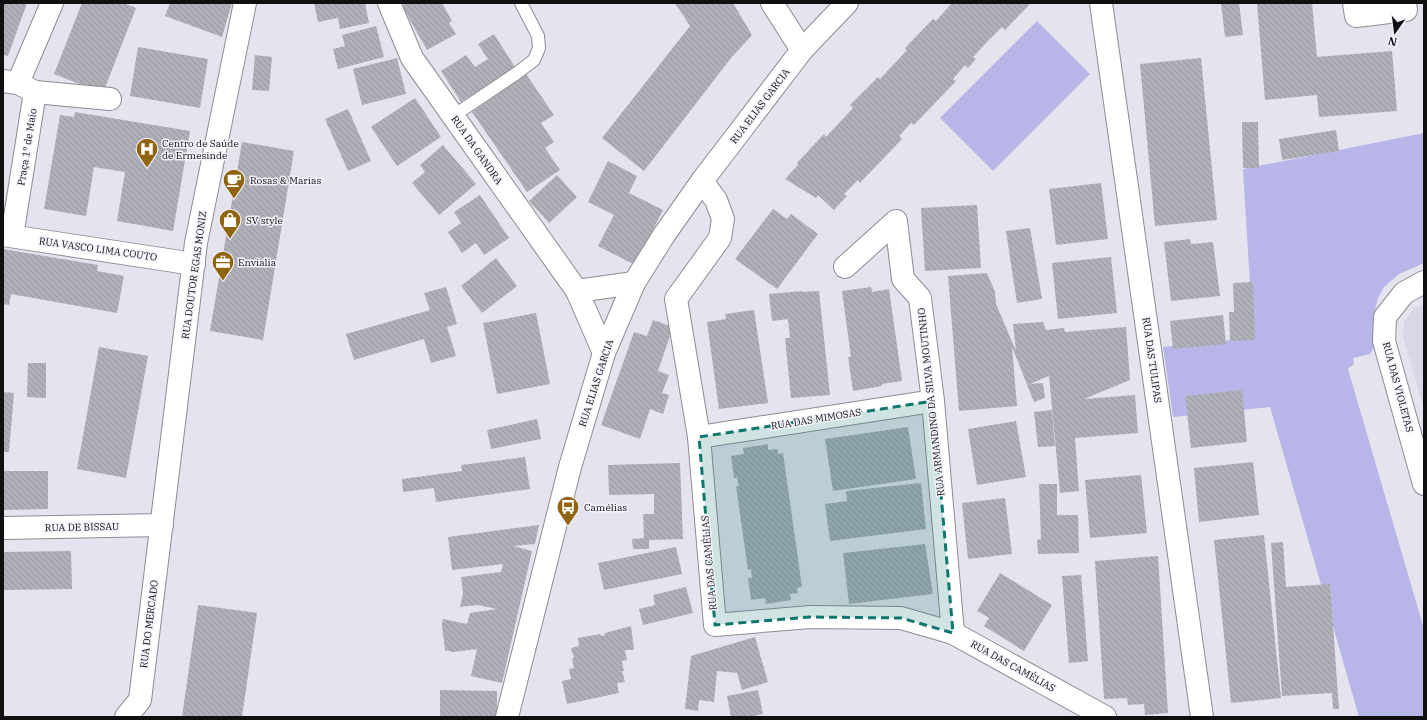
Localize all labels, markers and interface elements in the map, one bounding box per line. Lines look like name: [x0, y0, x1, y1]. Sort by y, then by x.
north arrow: [1375, 12, 1415, 52]
text: N: [1386, 34, 1398, 50]
street label: RUA ELIAS GARCIA: [727, 66, 793, 146]
street label: Praça 1º de Maio: [14, 107, 40, 187]
street label: RUA DA GANDRA: [448, 113, 506, 187]
hospital icon: Centro de Saúde de Ermesinde: [134, 136, 160, 169]
place label: Centro de Saúde de Ermesinde: [162, 137, 239, 162]
cafe icon: Rosas & Marias: [221, 167, 247, 200]
place label: Rosas & Marias: [250, 174, 321, 187]
shop icon: SV style: [217, 207, 243, 240]
street label: RUA DOUTOR EGAS MONIZ: [179, 210, 209, 340]
place label: SV style: [246, 214, 283, 227]
street label: RUA VASCO LIMA COUTO: [38, 234, 158, 264]
office icon: Envialia: [210, 249, 236, 282]
place label: Envialia: [238, 256, 277, 269]
street label: RUA ARMANDINO DA SILVA MOUTINHO: [915, 307, 947, 497]
street label: RUA DAS TULIPAS: [1140, 316, 1164, 404]
street label: RUA ELIAS GARCIA: [576, 338, 616, 428]
street label: RUA DAS VIOLETAS: [1380, 340, 1416, 434]
street label: RUA DAS MIMOSAS: [770, 405, 862, 433]
bus stop icon: Camélias: [555, 494, 581, 527]
place label: Camélias: [584, 501, 627, 514]
street label: RUA DAS CAMÉLIAS: [698, 515, 720, 611]
street label: RUA DE BISSAU: [45, 520, 119, 534]
street label: RUA DO MERCADO: [137, 579, 161, 669]
street label: RUA DAS CAMÉLIAS: [968, 637, 1058, 695]

